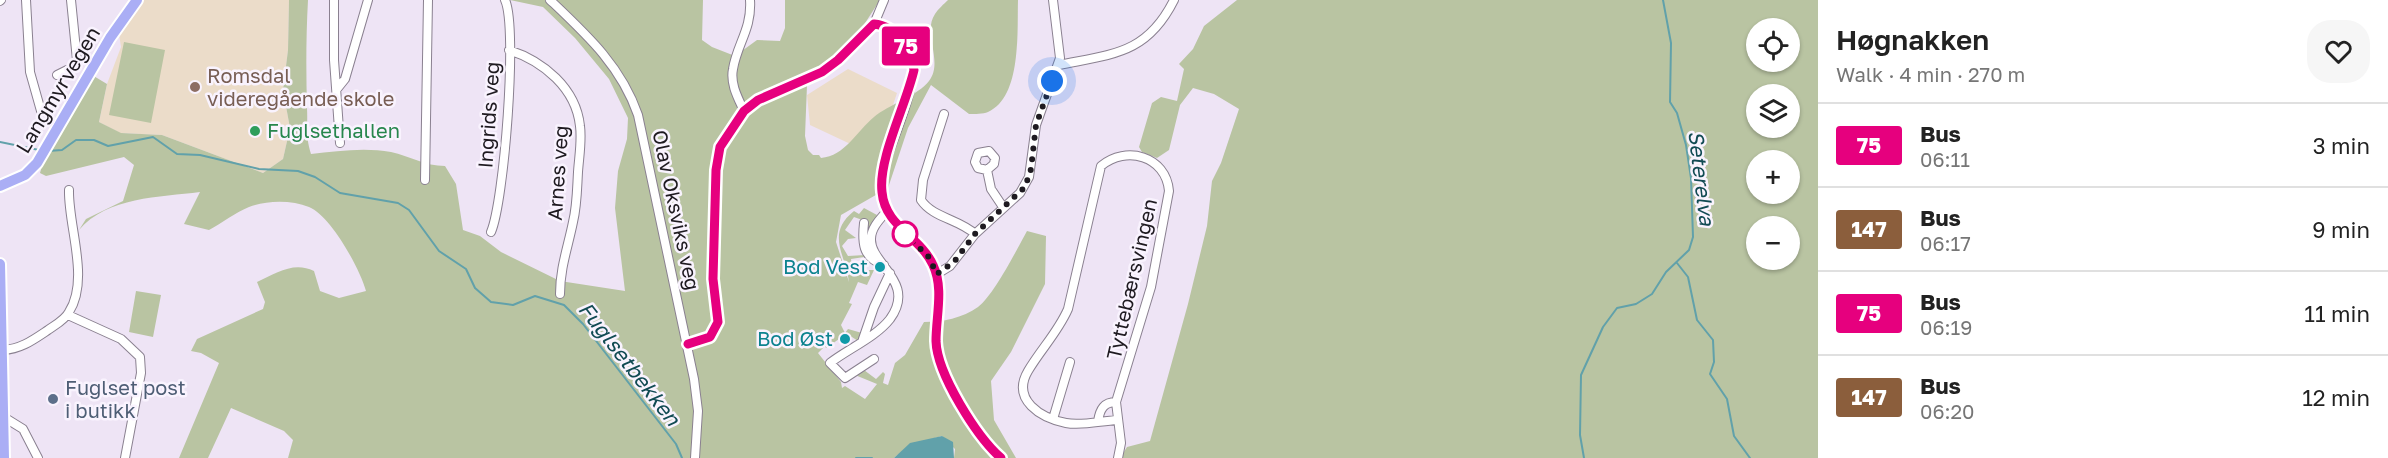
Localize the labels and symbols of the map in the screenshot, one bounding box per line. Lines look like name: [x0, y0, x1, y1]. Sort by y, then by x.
street label: Langmyrvegen: [10, 22, 104, 157]
line badge: 75: [879, 26, 933, 66]
street label: Ingrids veg: [472, 61, 504, 169]
place label: Romsdal videregående skole: [207, 63, 394, 110]
your location: [1037, 66, 1067, 96]
marker: Romsdal videregående skole: [188, 80, 202, 94]
place label: Fuglsethallen: [267, 118, 400, 142]
marker: Fuglsethallen: [248, 124, 262, 138]
street label: Arnes veg: [542, 125, 572, 221]
street label: Olav Oksviks veg: [648, 127, 706, 292]
water label: Seterelva: [1683, 129, 1721, 228]
street label: Tyttebærsvingen: [1101, 196, 1161, 362]
unlabelled marker: [892, 221, 918, 247]
place label: Bod Vest: [783, 254, 868, 278]
marker: Bod Vest: [873, 260, 887, 274]
water label: Fuglsetbekken: [573, 296, 687, 431]
place label: Bod Øst: [757, 326, 833, 350]
marker: Bod Øst: [838, 332, 852, 346]
place label: Fuglset post i butikk: [65, 375, 186, 422]
marker: Fuglset post i butikk: [46, 392, 60, 406]

